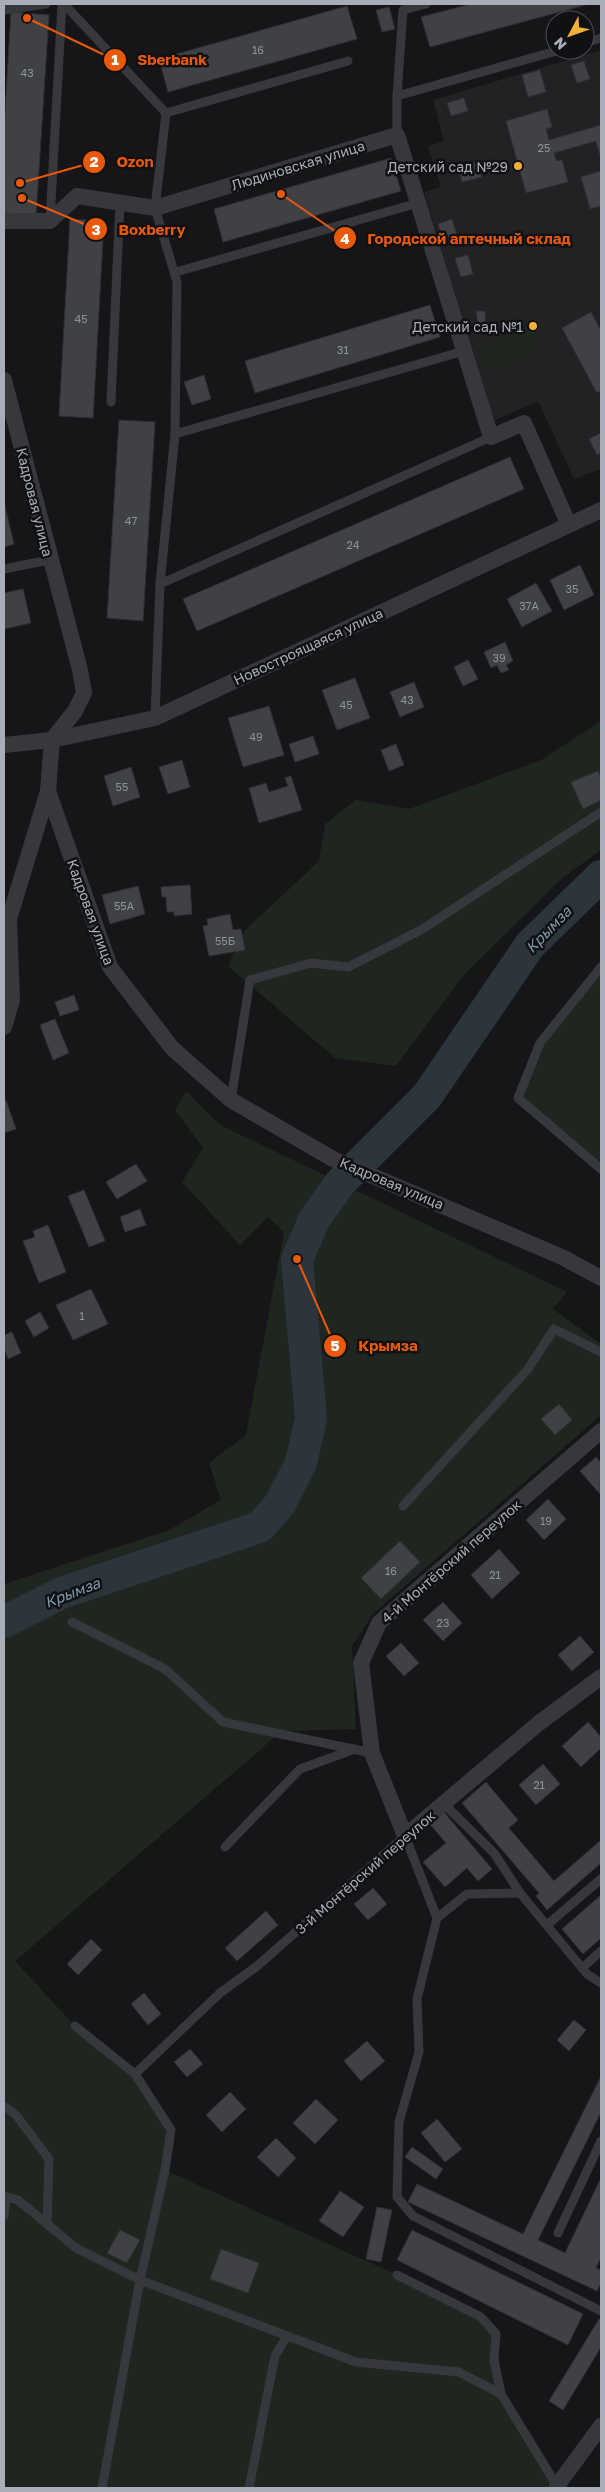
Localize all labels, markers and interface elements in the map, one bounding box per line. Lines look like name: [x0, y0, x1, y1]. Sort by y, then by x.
north arrow: [545, 10, 595, 60]
text: N: [550, 34, 570, 53]
house number: 16: [252, 43, 264, 56]
callout: Sberbank: [102, 45, 217, 75]
text: 1: [111, 50, 119, 68]
text: Sberbank: [137, 50, 207, 68]
house number: 43: [20, 66, 34, 79]
street label: Людиновская улица: [229, 137, 367, 193]
house number: 25: [538, 141, 550, 154]
callout: Ozon: [82, 147, 164, 177]
text: 2: [89, 152, 99, 170]
text: Ozon: [116, 152, 154, 170]
place label: Детский сад №29: [388, 158, 508, 175]
marker: Детский сад №29: [512, 160, 524, 172]
callout: Boxberry: [84, 214, 196, 244]
text: 3: [91, 220, 101, 238]
text: Boxberry: [118, 220, 186, 238]
callout: Городской аптечный склад: [333, 223, 581, 253]
text: 4: [340, 229, 350, 247]
text: Городской аптечный склад: [367, 229, 571, 247]
house number: 45: [74, 312, 88, 325]
place label: Детский сад №1: [412, 318, 523, 335]
marker: Детский сад №1: [527, 320, 539, 332]
house number: 31: [337, 343, 349, 356]
street label: Кадровая улица: [13, 446, 57, 558]
house number: 47: [125, 514, 137, 527]
house number: 24: [346, 538, 360, 551]
house number: 35: [566, 582, 578, 595]
house number: 37А: [519, 599, 539, 612]
street label: Новостроящаяся улица: [231, 604, 385, 688]
house number: 39: [492, 651, 506, 664]
house number: 43: [400, 693, 414, 706]
house number: 45: [339, 698, 353, 711]
house number: 49: [249, 730, 263, 743]
house number: 55: [116, 780, 128, 793]
street label: Кадровая улица: [64, 857, 118, 967]
house number: 55А: [114, 899, 135, 912]
water label: Крымза: [521, 902, 575, 956]
house number: 55Б: [215, 934, 235, 947]
street label: Кадровая улица: [337, 1153, 447, 1213]
house number: 1: [79, 1309, 85, 1322]
callout: Крымза: [323, 1331, 427, 1361]
text: 5: [330, 1336, 340, 1354]
text: Крымза: [358, 1336, 418, 1354]
street label: 4-й Монтёрский переулок: [378, 1496, 524, 1626]
house number: 19: [540, 1514, 552, 1527]
house number: 16: [385, 1564, 397, 1577]
house number: 21: [489, 1568, 501, 1581]
water label: Крымза: [42, 1573, 103, 1611]
house number: 23: [437, 1616, 449, 1629]
house number: 21: [533, 1778, 545, 1791]
street label: 3-й Монтёрский переулок: [292, 1807, 438, 1937]

